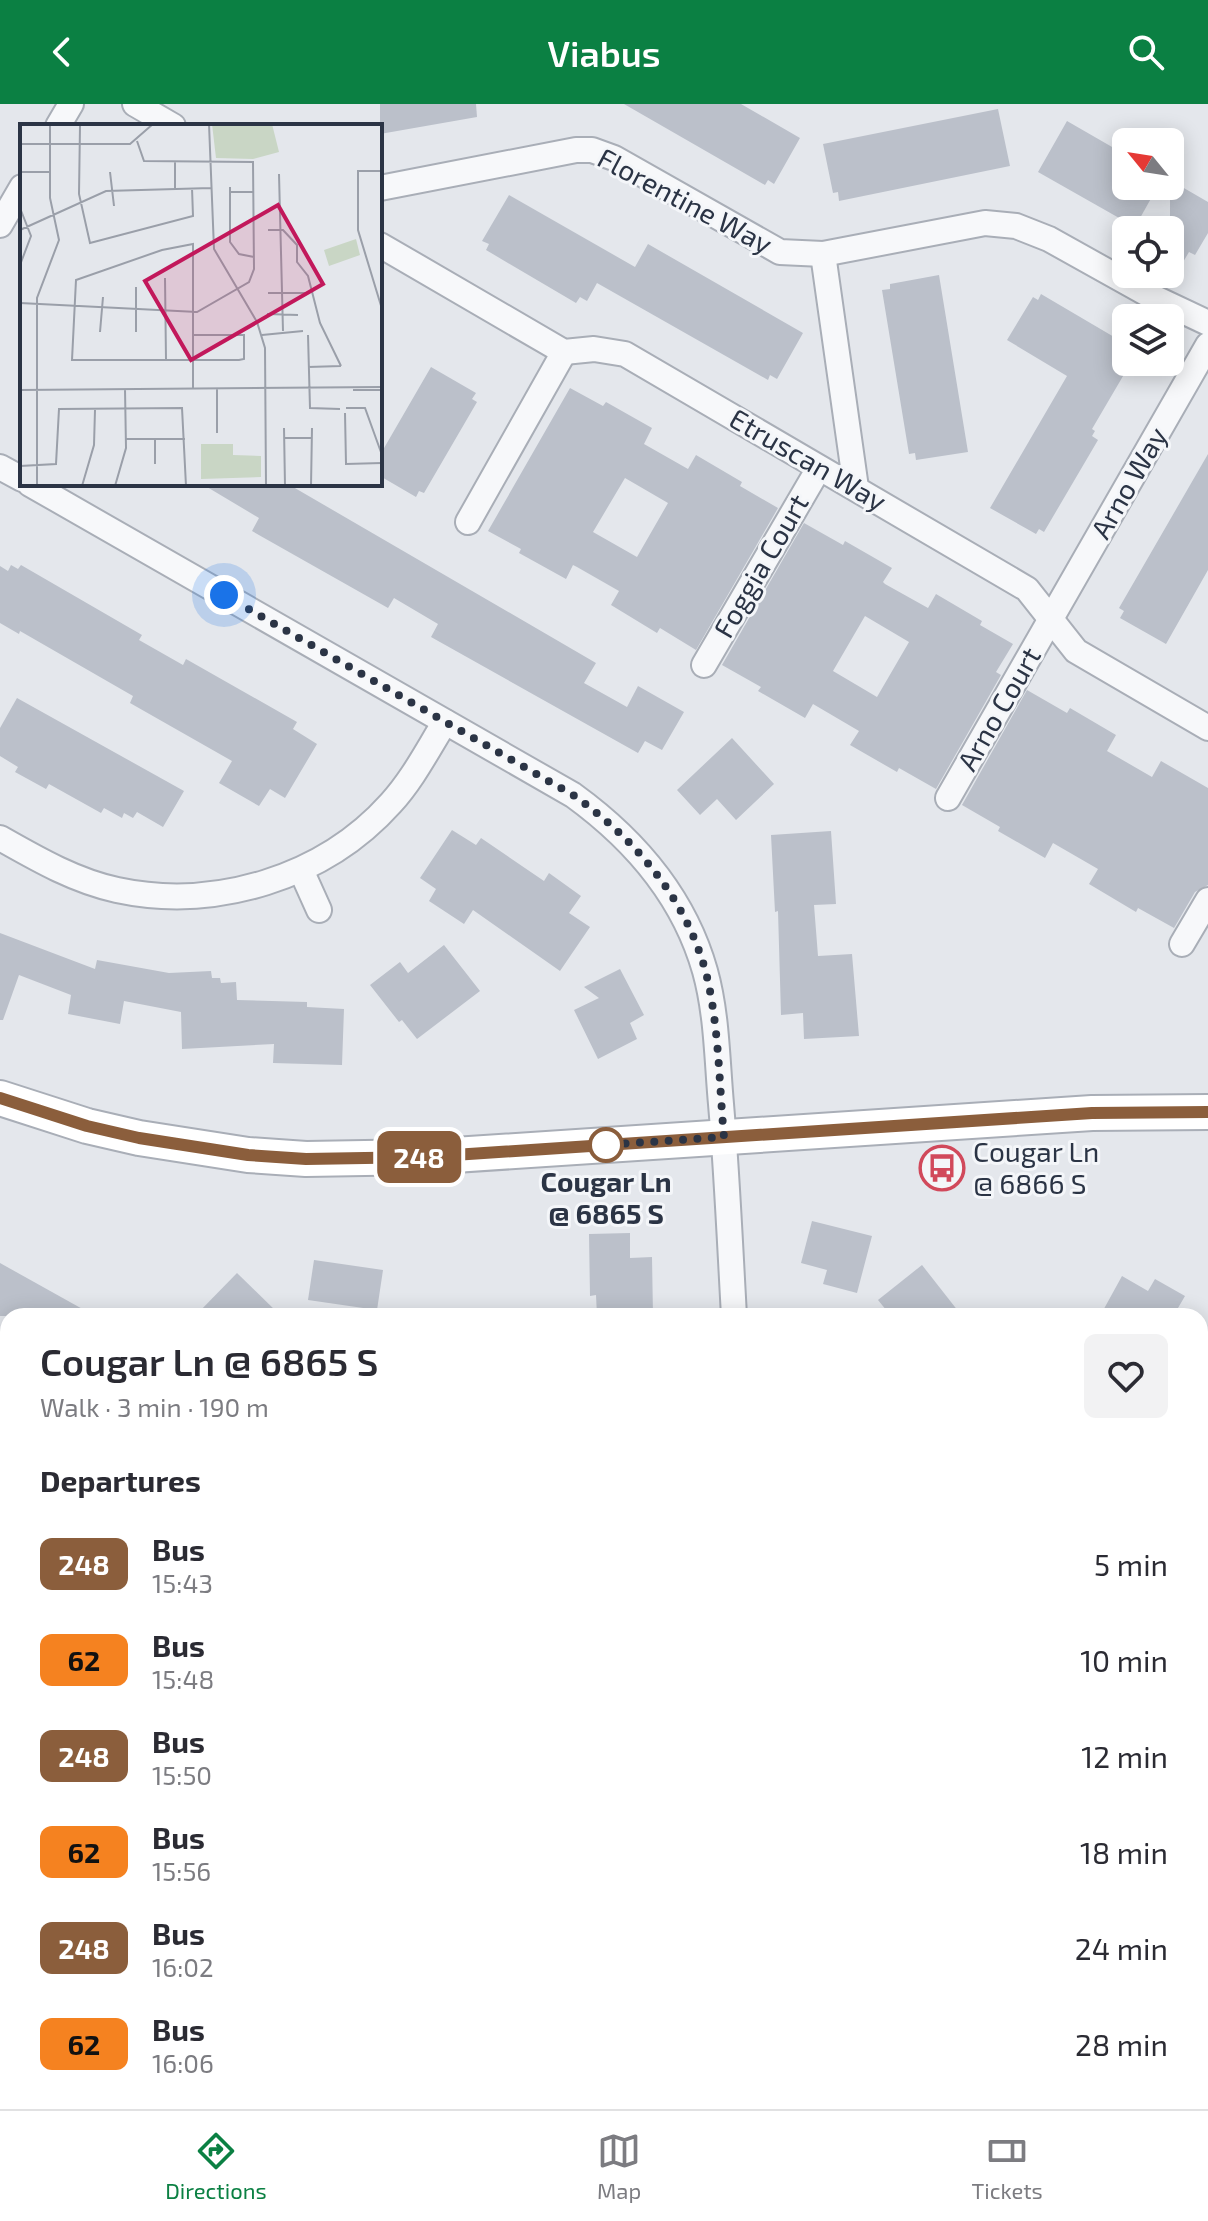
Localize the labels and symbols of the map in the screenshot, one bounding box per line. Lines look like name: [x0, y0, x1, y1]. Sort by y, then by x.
inset map: [20, 124, 382, 486]
north arrow: [1112, 128, 1184, 200]
street label: Florentine Way: [592, 140, 779, 260]
street label: Etruscan Way: [724, 401, 893, 518]
street label: Arno Way: [1083, 421, 1174, 544]
street label: Foggia Court: [705, 488, 815, 643]
your location: [204, 575, 244, 615]
street label: Arno Court: [949, 641, 1047, 776]
marker: Cougar Ln @ 6865 S: [589, 1128, 623, 1162]
line badge: 248: [373, 1131, 465, 1183]
place label: Cougar Ln @ 6866 S: [973, 1134, 1099, 1200]
bus stop icon: Cougar Ln @ 6866 S: [918, 1144, 966, 1192]
place label: Cougar Ln @ 6865 S: [541, 1164, 672, 1230]

